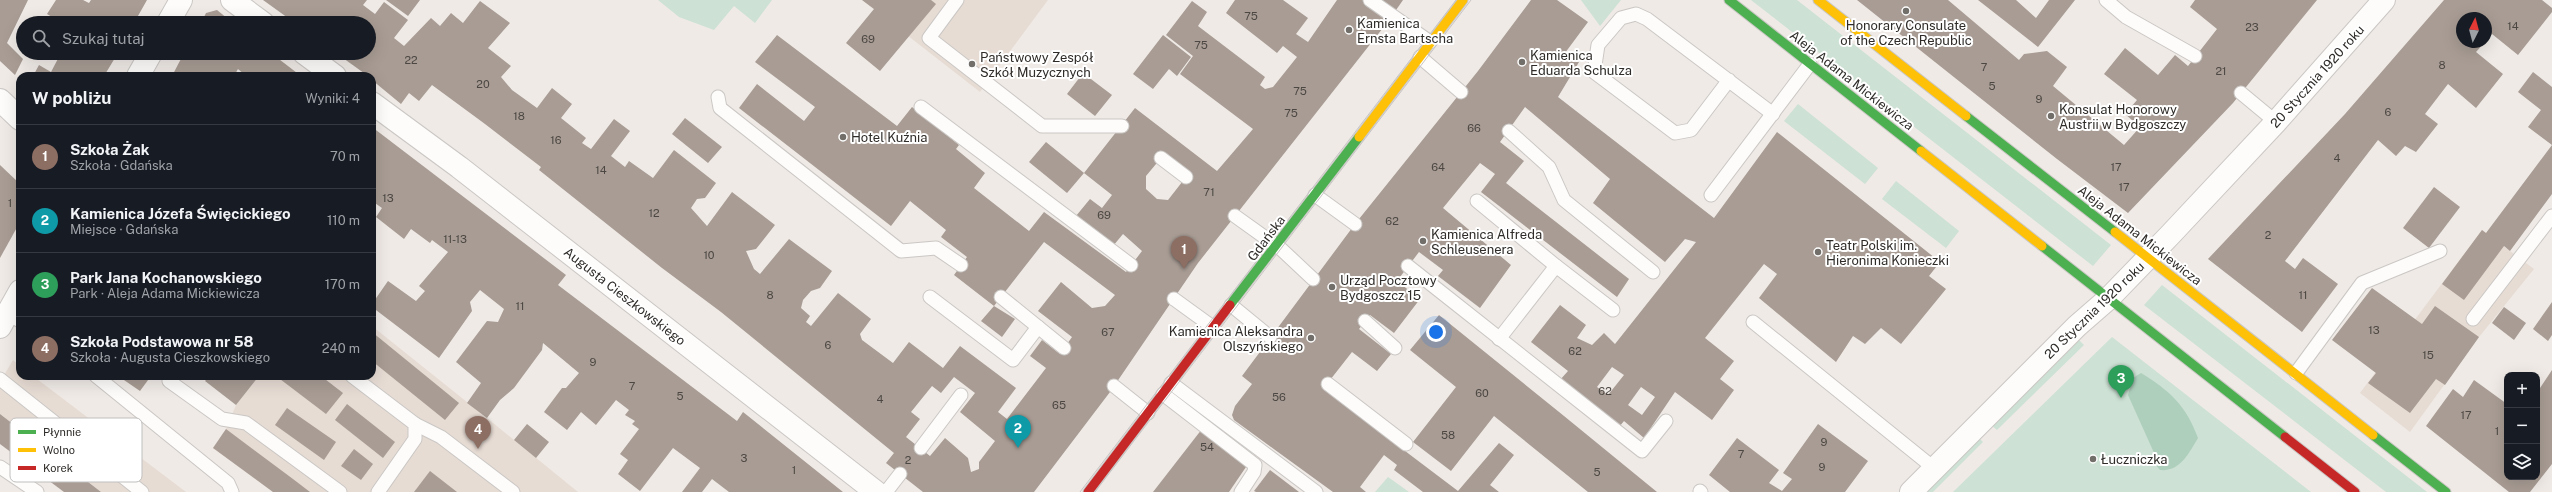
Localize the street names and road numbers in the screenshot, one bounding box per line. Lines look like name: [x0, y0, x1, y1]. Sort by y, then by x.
street label: 20 Stycznia 1920 roku: [2267, 22, 2367, 131]
street label: Aleja Adama Mickiewicza: [1787, 27, 1917, 133]
street label: Aleja Adama Mickiewicza: [2075, 182, 2205, 288]
street label: Gdańska: [1245, 213, 1288, 264]
street label: Augusta Cieszkowskiego: [561, 244, 688, 348]
street label: 20 Stycznia 1920 roku: [2041, 259, 2147, 362]

